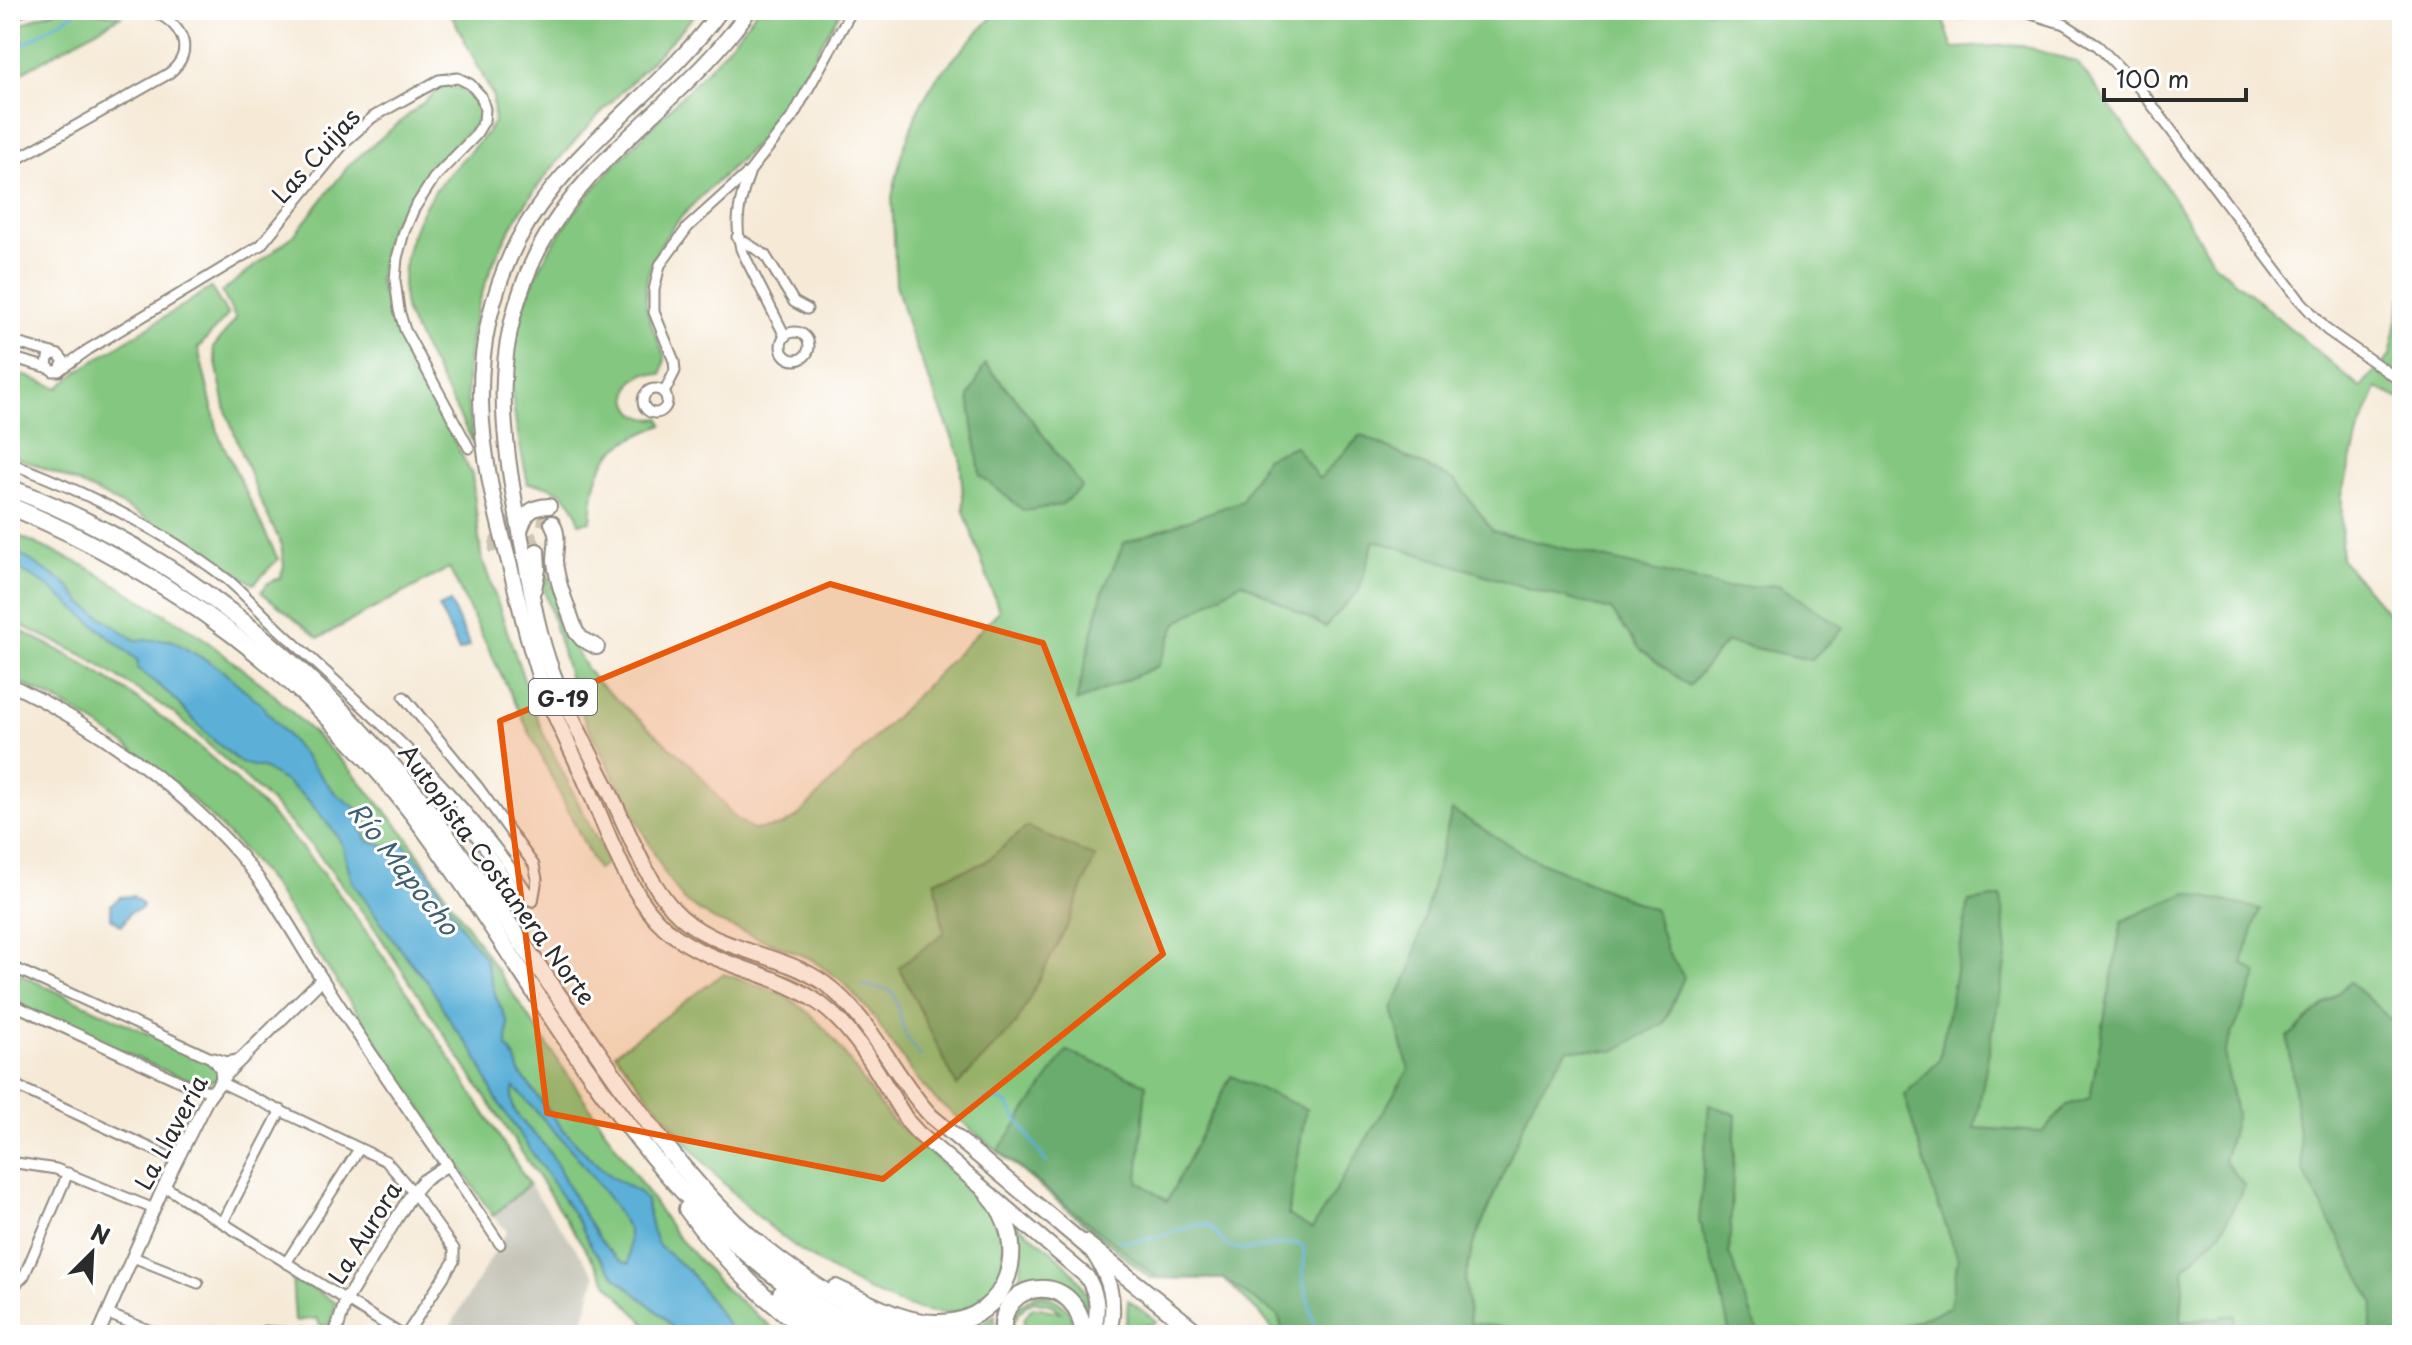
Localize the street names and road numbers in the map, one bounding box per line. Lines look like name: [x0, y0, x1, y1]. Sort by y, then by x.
street label: Las Cuijas: [262, 99, 368, 211]
road number: G-19: [529, 679, 597, 715]
street label: Autopista Costanera Norte: [391, 736, 605, 1012]
street label: La Llavería: [125, 1068, 216, 1196]
street label: La Aurora: [318, 1173, 410, 1290]

